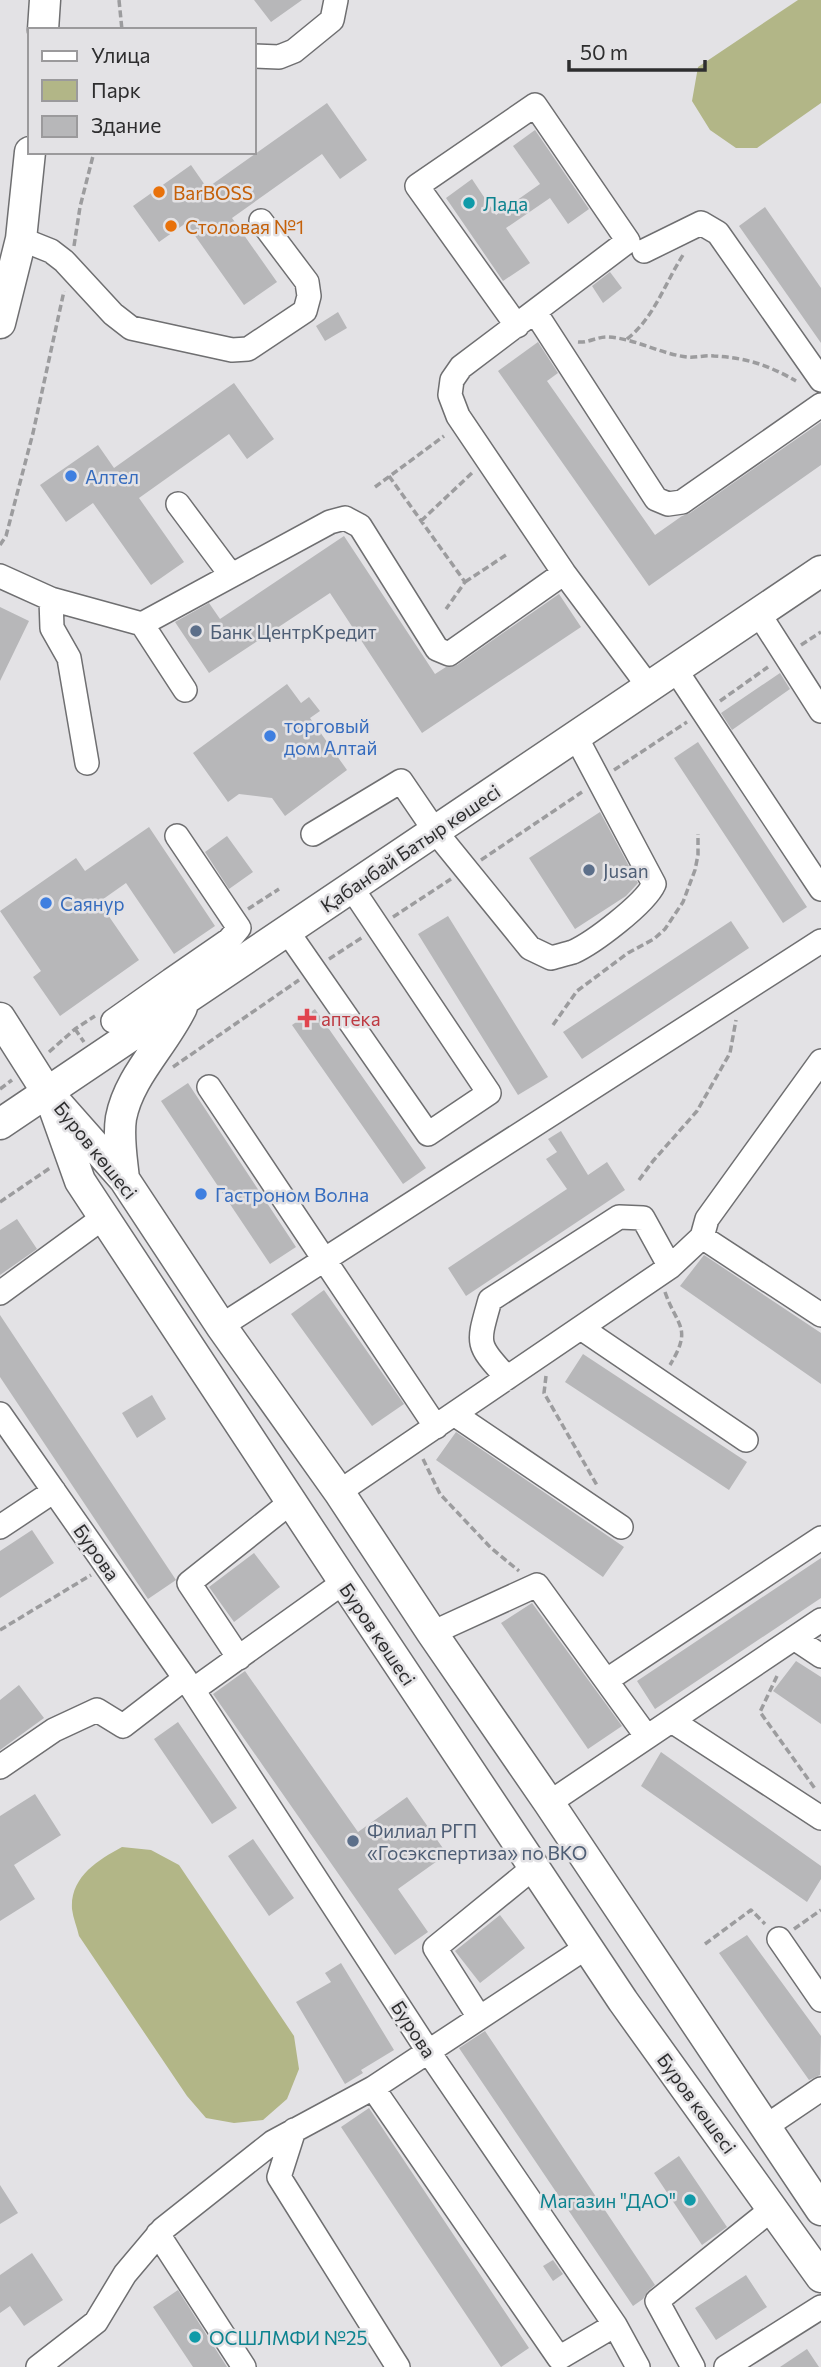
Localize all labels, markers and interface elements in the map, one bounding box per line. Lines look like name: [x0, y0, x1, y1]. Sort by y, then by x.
legend: [28, 28, 256, 154]
scale bar: [569, 28, 706, 72]
text: 50 m: [580, 39, 628, 64]
text: Улица: [91, 42, 150, 67]
text: Парк: [91, 77, 141, 102]
text: Здание: [91, 112, 161, 137]
place label: BarBOSS: [173, 181, 253, 204]
marker: BarBOSS: [151, 184, 167, 200]
place label: Лада: [483, 192, 528, 215]
marker: Лада: [461, 195, 477, 211]
place label: Столовая №1: [185, 215, 304, 238]
marker: Столовая №1: [163, 218, 179, 234]
place label: Алтел: [85, 465, 139, 488]
marker: Алтел: [63, 468, 79, 484]
place label: Банк ЦентрКредит: [210, 620, 377, 643]
marker: Банк ЦентрКредит: [188, 623, 204, 639]
place label: торговый дом Алтай: [284, 714, 377, 759]
marker: торговый дом Алтай: [262, 728, 278, 744]
street label: Қабанбай Батыр көшесі: [316, 779, 504, 917]
place label: Jusan: [603, 859, 649, 882]
marker: Jusan: [581, 862, 597, 878]
place label: Саянур: [60, 892, 125, 915]
marker: Саянур: [38, 895, 54, 911]
place label: аптека: [321, 1007, 381, 1030]
marker: аптека: [299, 1010, 315, 1026]
street label: Буров көшесі: [50, 1097, 142, 1203]
place label: Гастроном Волна: [215, 1183, 369, 1206]
marker: Гастроном Волна: [193, 1186, 209, 1202]
street label: Бурова: [69, 1519, 125, 1585]
street label: Буров көшесі: [335, 1578, 421, 1690]
place label: Филиал РГП «Госэкспертиза» по ВКО: [367, 1819, 587, 1864]
marker: Филиал РГП «Госэкспертиза» по ВКО: [345, 1833, 361, 1849]
street label: Бурова: [387, 1996, 441, 2062]
street label: Буров көшесі: [653, 2048, 741, 2158]
place label: Магазин "ДАО": [539, 2189, 676, 2212]
marker: Магазин "ДАО": [682, 2192, 698, 2208]
place label: ОСШЛМФИ №25: [209, 2326, 367, 2349]
marker: ОСШЛМФИ №25: [187, 2329, 203, 2345]

